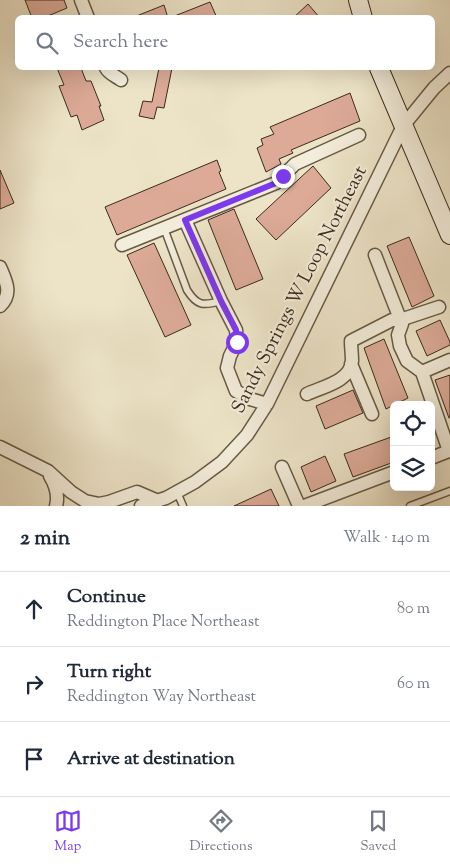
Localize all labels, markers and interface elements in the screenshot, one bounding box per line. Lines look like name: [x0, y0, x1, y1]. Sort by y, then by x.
search box: [15, 15, 435, 70]
icon: search: [33, 29, 61, 57]
text: Search here: [73, 29, 168, 56]
street label: Sandy Springs W Loop Northeast: [226, 161, 375, 418]
route end: [272, 165, 295, 188]
route start: [226, 331, 249, 354]
map controls: [390, 401, 435, 491]
button: locate: [390, 401, 435, 446]
button: layers: [390, 446, 435, 491]
text: 2 min: [20, 524, 70, 554]
text: Walk · 140 m: [343, 527, 430, 550]
text: Continue: [67, 584, 146, 611]
icon: ahead: [20, 595, 48, 623]
text: 80 m: [397, 598, 430, 621]
text: Reddington Place Northeast: [67, 611, 259, 634]
text: Turn right: [67, 659, 151, 686]
icon: right: [20, 670, 48, 698]
text: 60 m: [397, 673, 430, 696]
text: Reddington Way Northeast: [67, 686, 256, 709]
icon: arrive: [20, 745, 48, 773]
text: Arrive at destination: [67, 746, 235, 773]
tab: Map: [54, 807, 82, 857]
tab: Directions: [189, 807, 253, 857]
tab: Saved: [360, 807, 396, 857]

